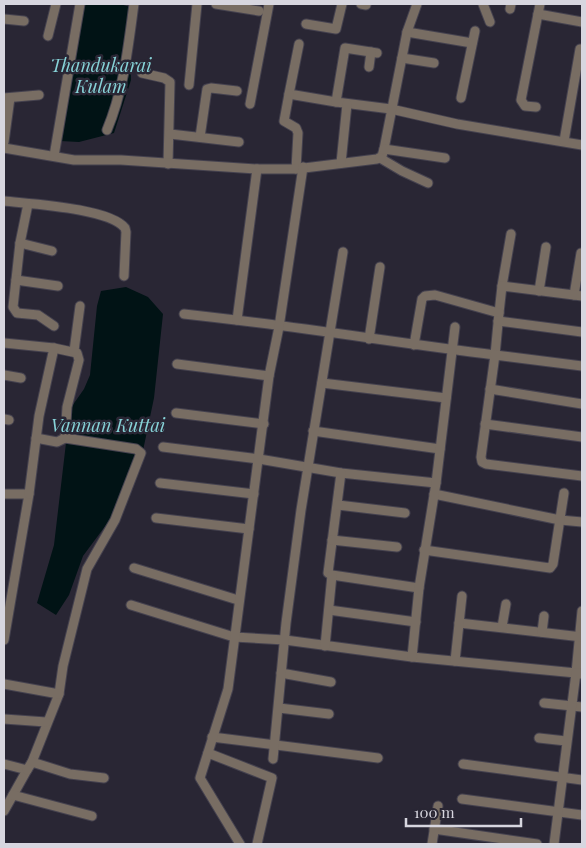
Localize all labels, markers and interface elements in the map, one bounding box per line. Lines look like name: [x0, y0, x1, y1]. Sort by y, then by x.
water label: Thandukarai Kulam: [50, 53, 152, 98]
water label: Vannan Kuttai: [51, 413, 166, 437]
scale bar: [406, 796, 521, 828]
text: 100 m: [414, 802, 455, 822]

